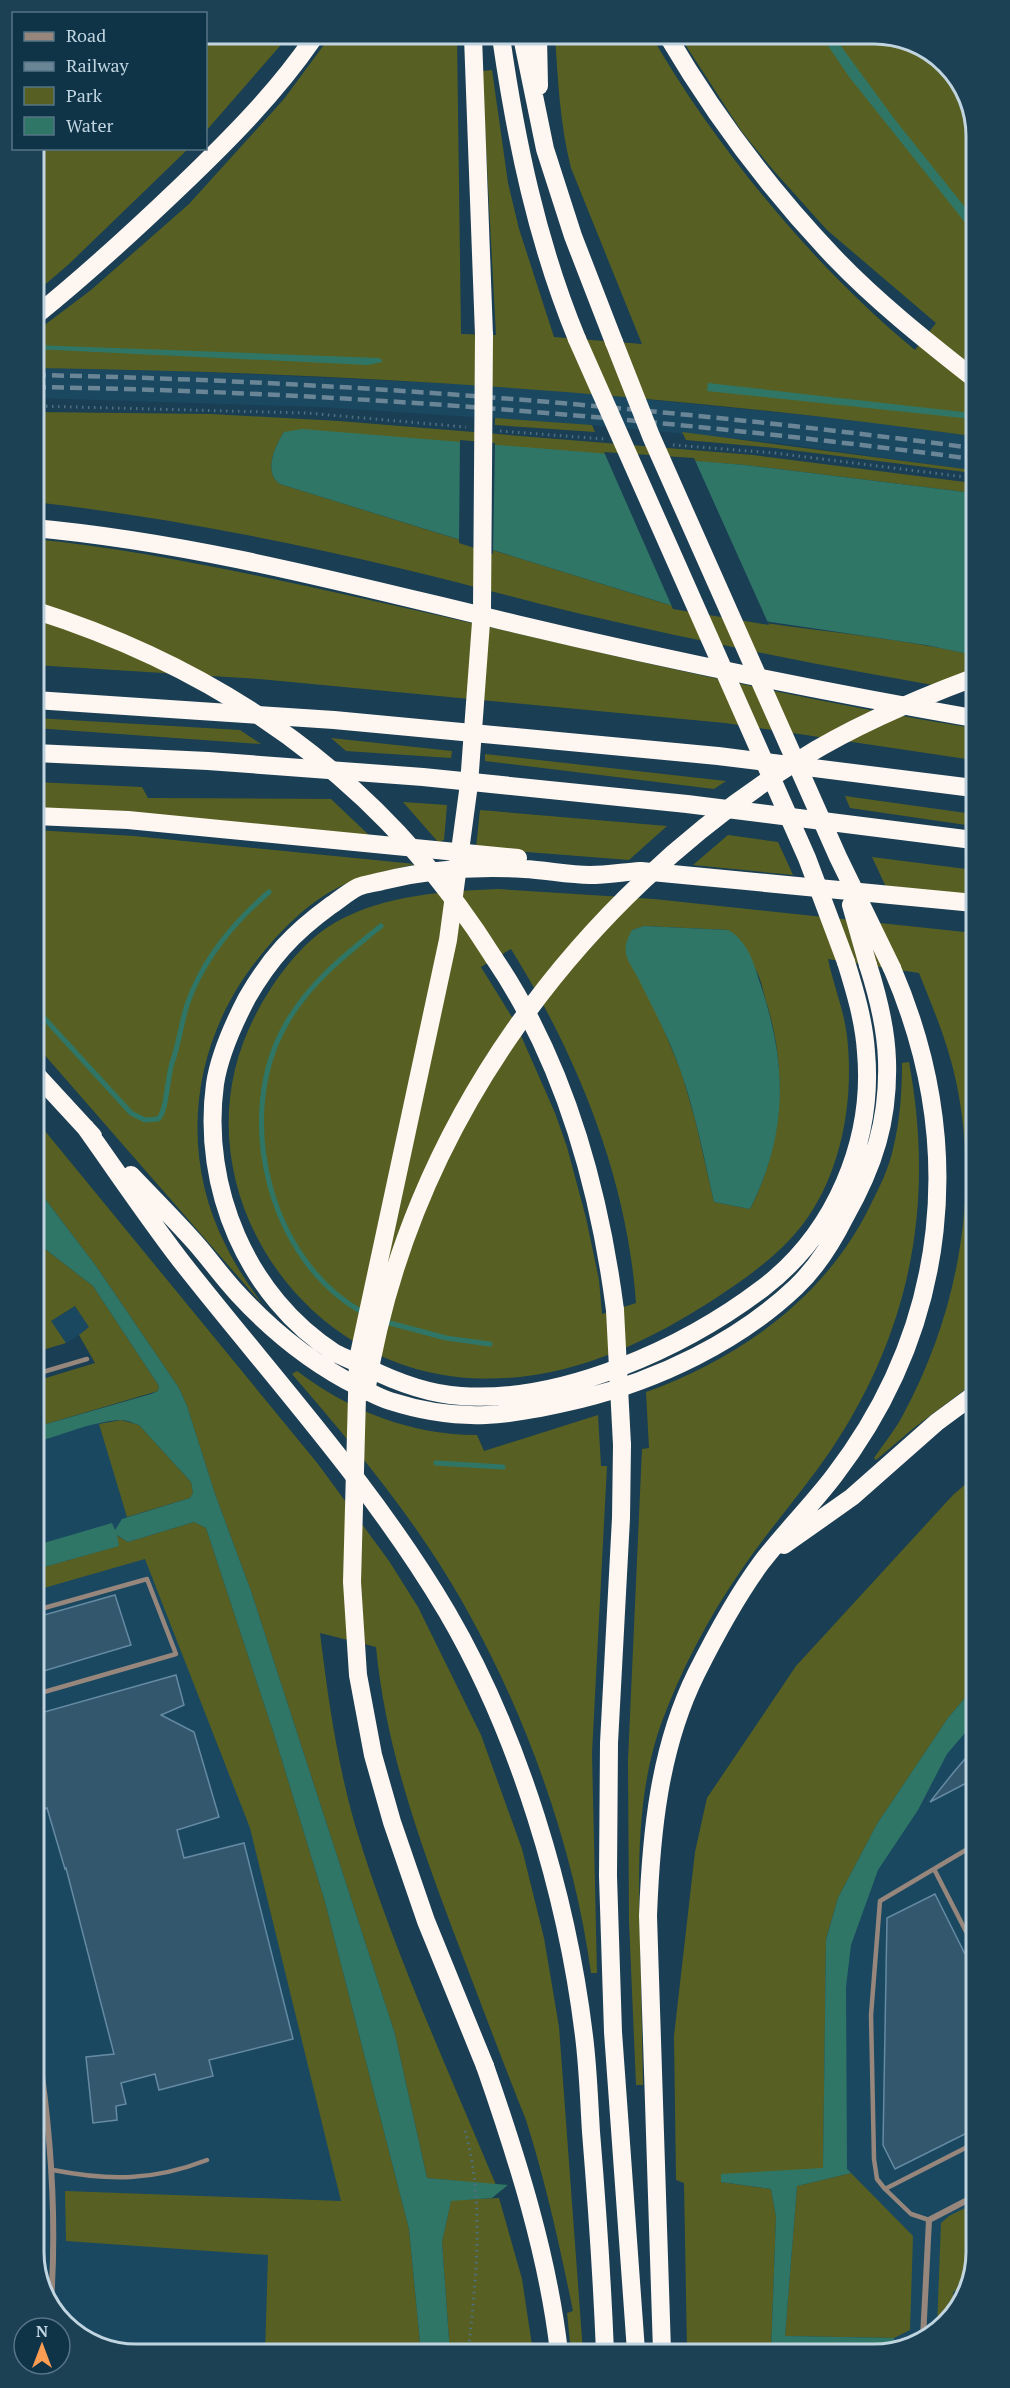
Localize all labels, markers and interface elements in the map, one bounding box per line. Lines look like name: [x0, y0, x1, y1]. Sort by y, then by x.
legend: [12, 12, 207, 150]
text: Road: [66, 23, 106, 47]
text: Railway: [66, 53, 130, 77]
text: Park: [66, 83, 103, 107]
text: Water: [66, 113, 113, 137]
north arrow: [12, 2316, 72, 2376]
text: N: [36, 2320, 48, 2342]

